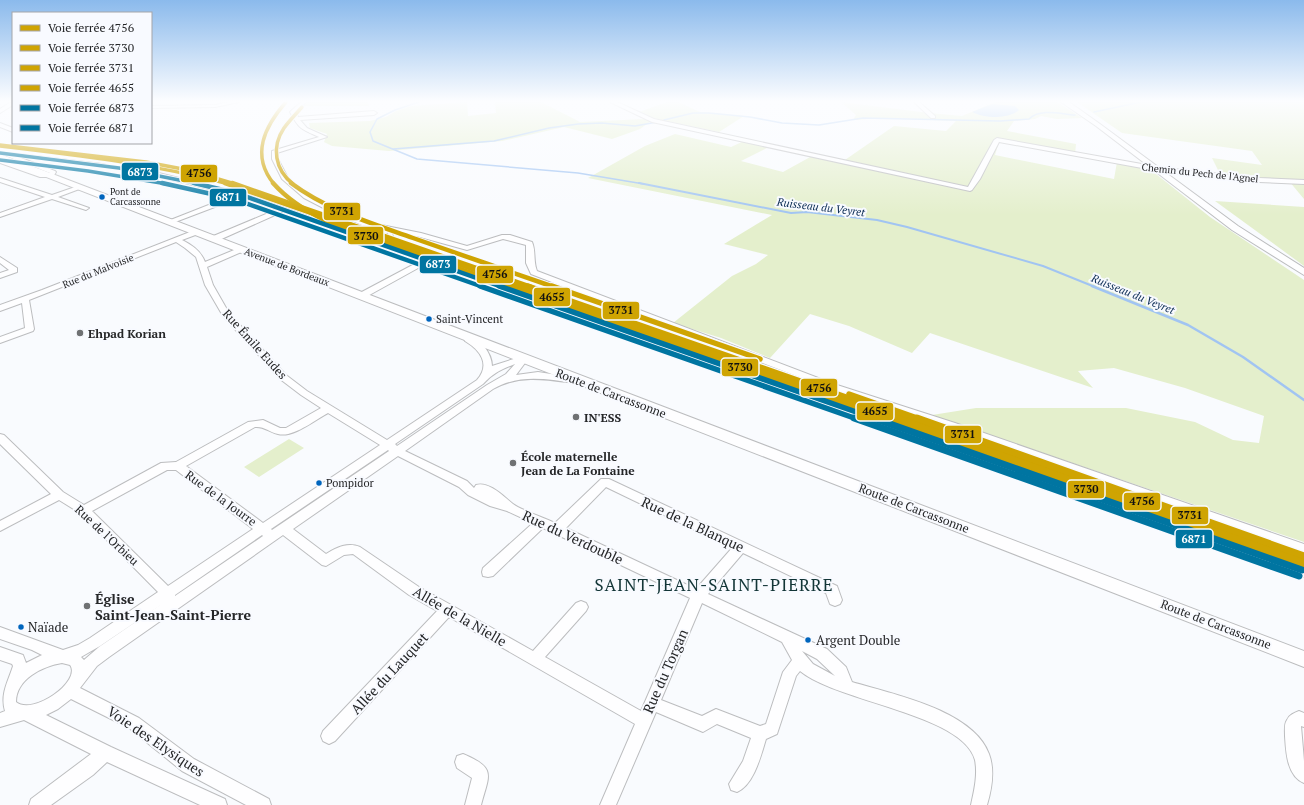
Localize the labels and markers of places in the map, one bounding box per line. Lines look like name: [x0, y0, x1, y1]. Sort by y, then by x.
place label: Pont de Carcassonne: [110, 186, 161, 208]
marker: Pont de Carcassonne: [97, 192, 107, 202]
place label: Saint-Vincent: [436, 312, 503, 326]
marker: Saint-Vincent: [424, 314, 434, 324]
place label: Ehpad Korian: [88, 326, 166, 341]
marker: Ehpad Korian: [75, 328, 85, 338]
place label: IN'ESS: [584, 410, 621, 425]
marker: IN'ESS: [571, 412, 581, 422]
place label: École maternelle Jean de La Fontaine: [521, 449, 635, 478]
marker: École maternelle Jean de La Fontaine: [508, 458, 518, 468]
place label: Pompidor: [326, 476, 375, 490]
marker: Pompidor: [314, 478, 324, 488]
place label: Église Saint-Jean-Saint-Pierre: [95, 589, 252, 624]
marker: Église Saint-Jean-Saint-Pierre: [82, 601, 92, 611]
place label: Naïade: [28, 618, 68, 636]
marker: Naïade: [16, 622, 26, 632]
place label: Argent Double: [816, 631, 900, 649]
marker: Argent Double: [803, 635, 813, 645]

